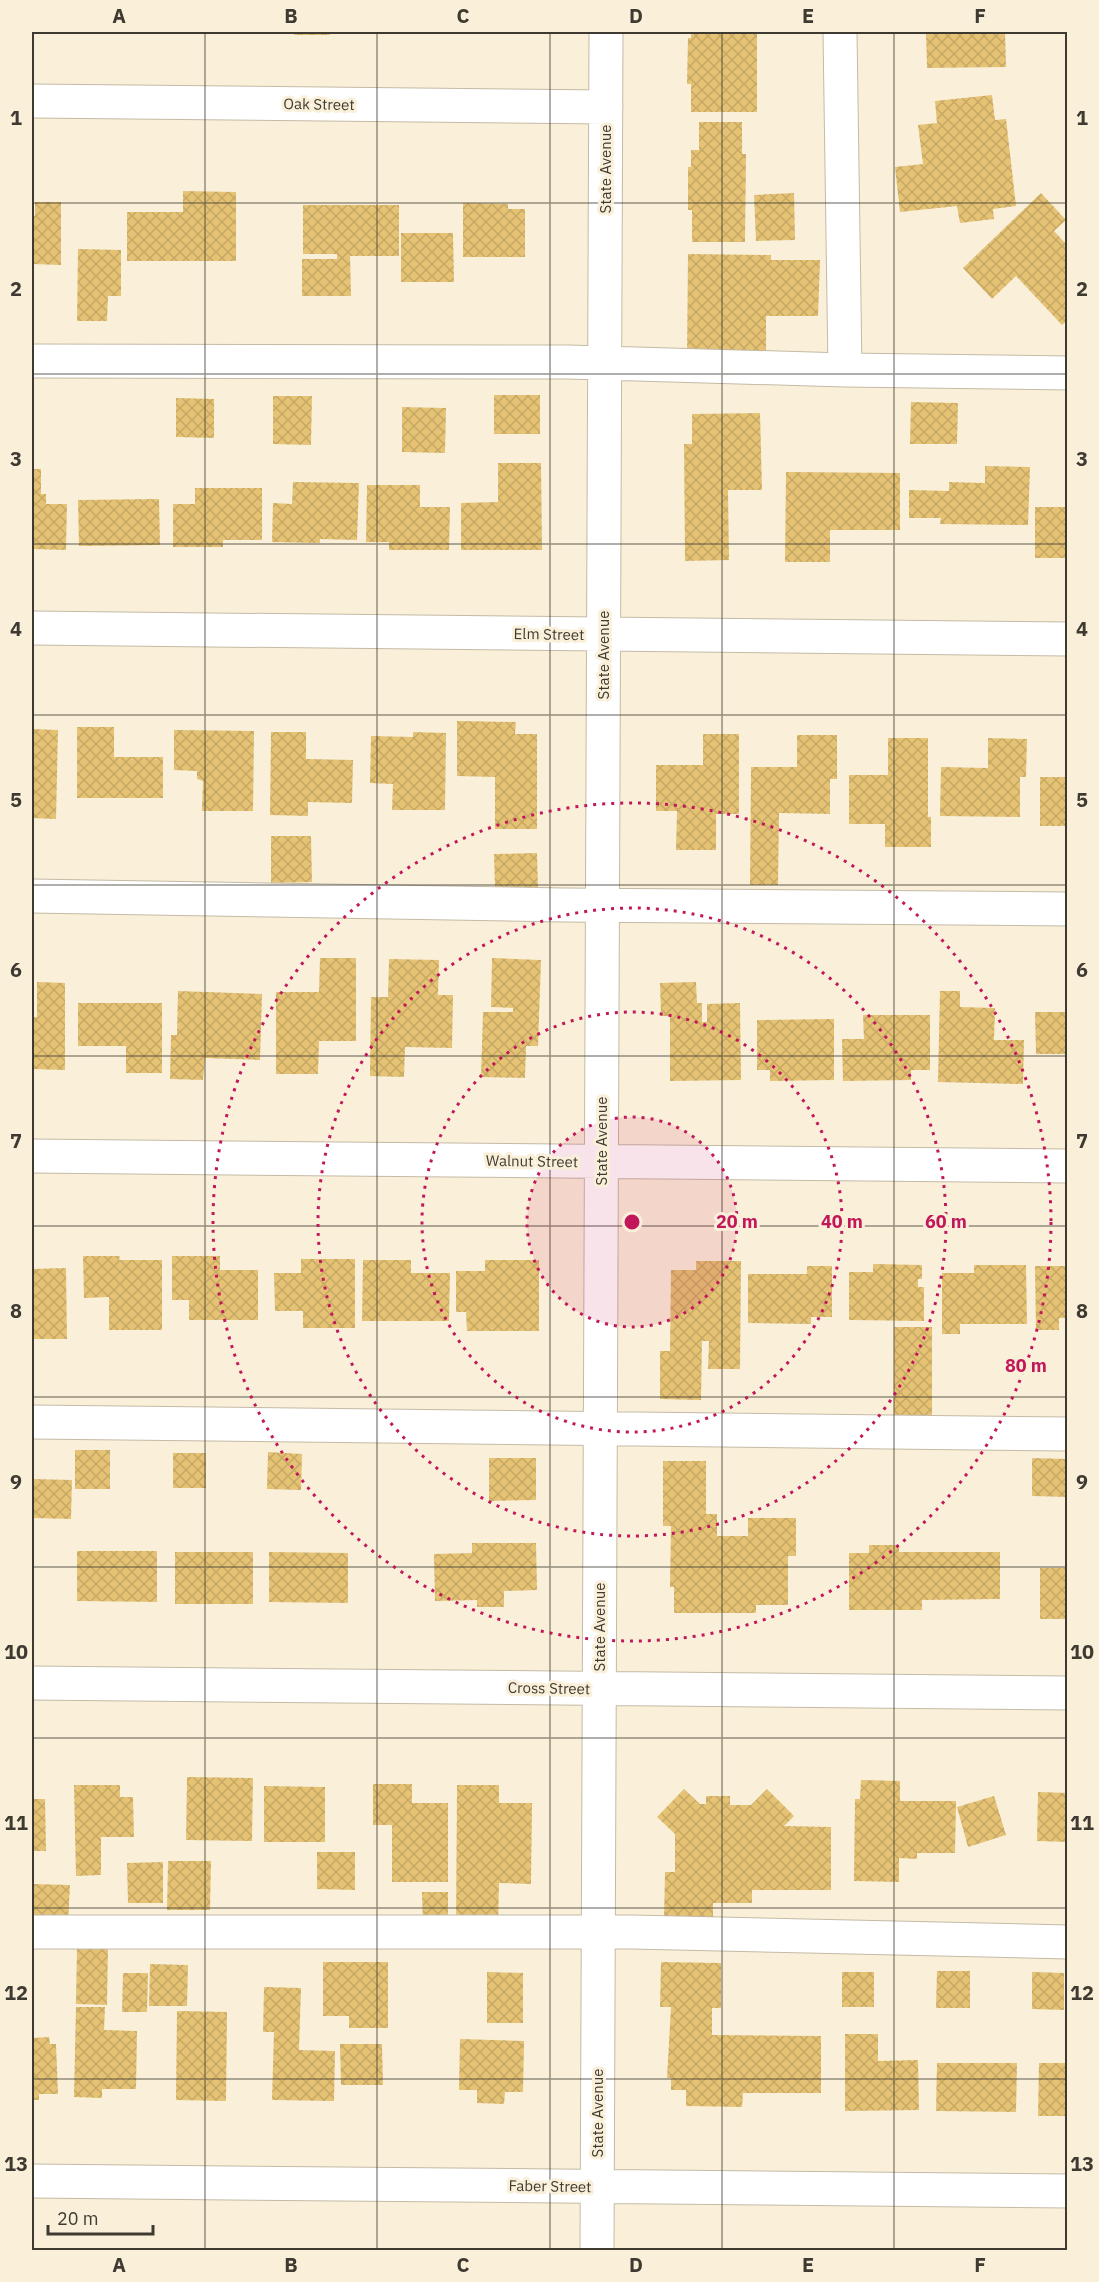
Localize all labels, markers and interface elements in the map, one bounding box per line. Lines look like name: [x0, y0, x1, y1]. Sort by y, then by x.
text: A: [112, 2, 126, 29]
text: B: [284, 2, 298, 29]
text: C: [456, 2, 470, 29]
text: D: [629, 2, 643, 29]
text: E: [802, 2, 814, 29]
text: F: [974, 2, 986, 29]
street label: Oak Street: [283, 94, 355, 114]
text: 1: [10, 104, 22, 131]
text: 1: [1076, 104, 1088, 131]
street label: State Avenue: [596, 124, 615, 214]
text: 2: [10, 275, 22, 302]
text: 2: [1076, 275, 1088, 302]
text: 3: [10, 445, 22, 472]
text: 3: [1076, 445, 1088, 472]
street label: State Avenue: [594, 610, 613, 700]
text: 4: [10, 615, 22, 642]
text: 4: [1076, 615, 1088, 642]
street label: Elm Street: [514, 624, 584, 644]
text: 5: [10, 786, 22, 813]
text: 5: [1076, 786, 1088, 813]
text: 6: [10, 956, 22, 983]
text: 6: [1076, 956, 1088, 983]
street label: State Avenue: [592, 1096, 611, 1186]
text: 7: [10, 1127, 22, 1154]
text: 7: [1076, 1127, 1088, 1154]
street label: Walnut Street: [486, 1151, 578, 1171]
text: 20 m: [716, 1210, 758, 1233]
text: 40 m: [821, 1210, 863, 1233]
text: 60 m: [925, 1210, 967, 1233]
centre of rings: [622, 1212, 642, 1232]
text: 8: [10, 1297, 22, 1324]
text: 8: [1076, 1297, 1088, 1324]
text: 80 m: [1005, 1354, 1047, 1377]
text: 9: [10, 1468, 22, 1495]
text: 9: [1076, 1468, 1088, 1495]
street label: State Avenue: [590, 1582, 609, 1672]
text: 10: [4, 1638, 28, 1665]
text: 10: [1070, 1638, 1094, 1665]
street label: Cross Street: [508, 1678, 590, 1698]
text: 11: [4, 1809, 28, 1836]
text: 11: [1070, 1809, 1094, 1836]
text: 12: [4, 1979, 28, 2006]
text: 12: [1070, 1979, 1094, 2006]
street label: State Avenue: [588, 2068, 607, 2158]
text: 13: [4, 2150, 28, 2177]
text: 13: [1070, 2150, 1094, 2177]
street label: Faber Street: [508, 2176, 592, 2196]
scale bar: [48, 2198, 153, 2236]
text: 20 m: [57, 2207, 99, 2230]
text: A: [112, 2251, 126, 2278]
text: B: [284, 2251, 298, 2278]
text: C: [456, 2251, 470, 2278]
text: D: [629, 2251, 643, 2278]
text: E: [802, 2251, 814, 2278]
text: F: [974, 2251, 986, 2278]

